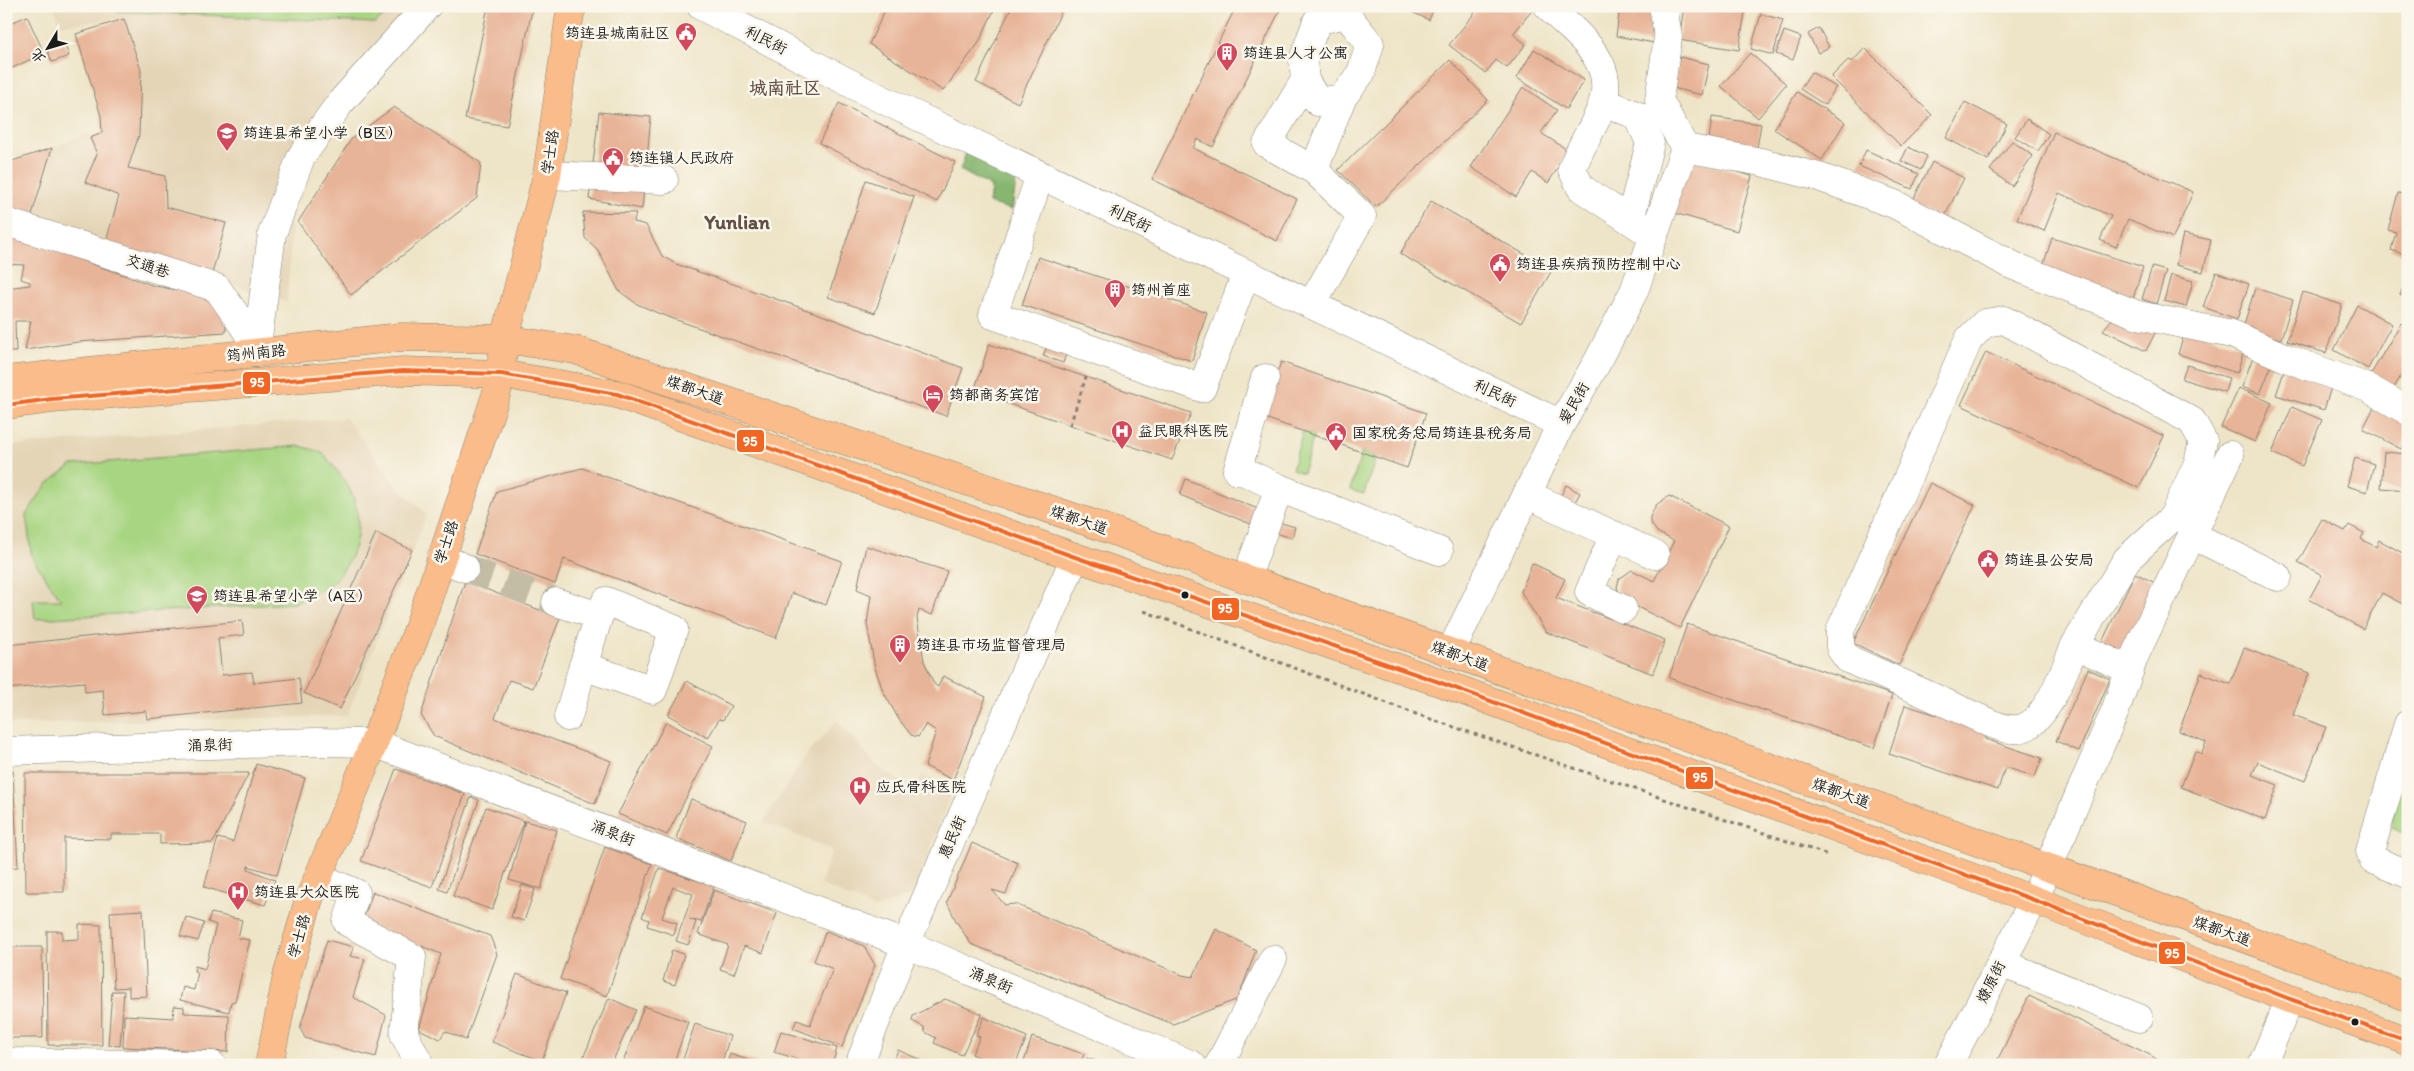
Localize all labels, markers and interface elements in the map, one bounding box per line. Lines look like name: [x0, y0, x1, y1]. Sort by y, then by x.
public building icon: 筠连县城南社区: [674, 21, 698, 52]
north arrow: [22, 22, 72, 72]
street label: 利民街: [742, 22, 790, 58]
place label: 筠连县城南社区: [565, 24, 670, 42]
building icon: 筠连县人才公寓: [1215, 41, 1239, 72]
place label: 筠连县人才公寓: [1243, 44, 1348, 62]
text: 北: [27, 45, 49, 66]
district label: 城南社区: [749, 77, 821, 99]
school or university icon: 筠连县希望小学（B区）: [215, 121, 239, 152]
place label: 筠连县希望小学（B区）: [243, 124, 403, 142]
street label: 学士路: [538, 128, 562, 176]
public building icon: 筠连镇人民政府: [601, 146, 625, 177]
place label: 筠连镇人民政府: [629, 149, 734, 167]
street label: 利民街: [1106, 200, 1154, 236]
district label: Yunlian: [703, 210, 770, 234]
street label: 交通巷: [124, 250, 172, 282]
public building icon: 筠连县疾病预防控制中心: [1488, 252, 1512, 283]
place label: 筠连县疾病预防控制中心: [1516, 255, 1681, 273]
building icon: 筠州首座: [1103, 278, 1127, 309]
place label: 筠州首座: [1131, 281, 1191, 299]
street label: 筠州南路: [225, 341, 287, 365]
line badge: 95: [242, 371, 271, 395]
street label: 煤都大道: [664, 372, 726, 408]
text: 95: [250, 374, 265, 391]
street label: 利民街: [1471, 375, 1519, 411]
street label: 爱民街: [1555, 379, 1593, 427]
hotel icon: 筠都商务宾馆: [921, 383, 945, 414]
place label: 筠都商务宾馆: [949, 386, 1039, 404]
hospital icon: 益民眼科医院: [1110, 419, 1134, 450]
public building icon: 国家税务总局筠连县税务局: [1324, 421, 1348, 452]
place label: 益民眼科医院: [1138, 422, 1228, 440]
place label: 国家税务总局筠连县税务局: [1352, 424, 1532, 442]
line badge: 95: [736, 429, 765, 453]
text: 95: [743, 433, 758, 450]
street label: 煤都大道: [1048, 502, 1110, 538]
street label: 学士路: [430, 518, 462, 566]
public building icon: 筠连县公安局: [1976, 548, 2000, 579]
place label: 筠连县公安局: [2004, 551, 2094, 569]
school or university icon: 筠连县希望小学（A区）: [185, 584, 209, 615]
place label: 筠连县希望小学（A区）: [213, 587, 373, 605]
unlabelled marker: [1180, 590, 1190, 600]
line badge: 95: [1211, 597, 1240, 621]
text: 95: [1218, 600, 1233, 617]
building icon: 筠连县市场监督管理局: [888, 633, 912, 664]
place label: 筠连县市场监督管理局: [916, 636, 1066, 654]
street label: 煤都大道: [1429, 637, 1491, 675]
street label: 涌泉街: [187, 735, 233, 755]
line badge: 95: [1685, 766, 1714, 790]
text: 95: [1693, 769, 1708, 786]
street label: 煤都大道: [1810, 774, 1872, 812]
hospital icon: 应氏骨科医院: [848, 775, 872, 806]
place label: 应氏骨科医院: [876, 778, 966, 796]
street label: 惠民街: [935, 813, 969, 861]
street label: 涌泉街: [589, 817, 637, 849]
hospital icon: 筠连县大众医院: [226, 880, 250, 911]
place label: 筠连县大众医院: [254, 883, 359, 901]
street label: 学士路: [284, 912, 314, 960]
street label: 煤都大道: [2191, 912, 2253, 950]
line badge: 95: [2158, 941, 2186, 965]
text: 95: [2165, 945, 2180, 962]
street label: 燎原街: [1973, 958, 2009, 1006]
street label: 涌泉街: [967, 963, 1015, 997]
unlabelled marker: [2350, 1017, 2360, 1027]

